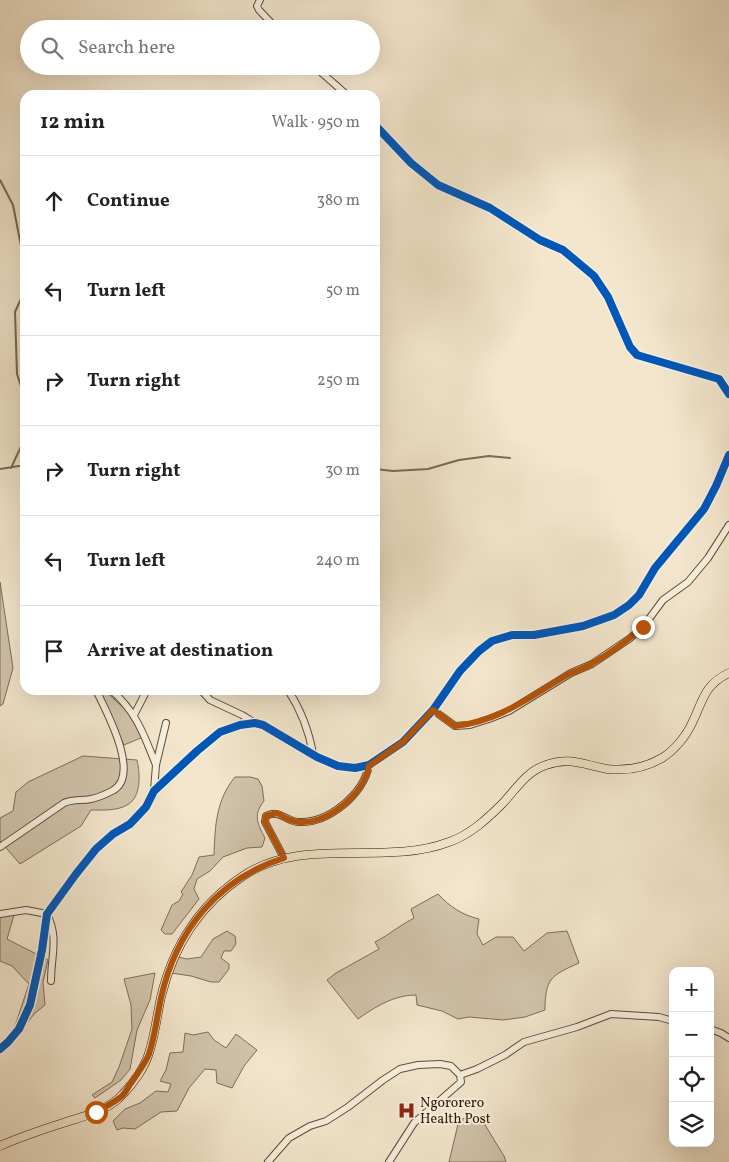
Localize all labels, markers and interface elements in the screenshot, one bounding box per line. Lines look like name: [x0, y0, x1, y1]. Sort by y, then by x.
search box: [20, 20, 380, 75]
icon: search: [38, 34, 66, 62]
text: Search here: [78, 35, 175, 61]
text: 12 min: [40, 108, 105, 137]
text: Walk · 950 m: [272, 112, 360, 134]
icon: ahead: [40, 187, 68, 215]
text: Continue: [87, 188, 170, 214]
text: 380 m: [317, 190, 360, 212]
icon: left: [40, 277, 68, 305]
text: Turn left: [87, 278, 166, 304]
text: 50 m: [326, 280, 360, 302]
icon: right: [40, 367, 68, 395]
text: Turn right: [87, 368, 180, 394]
text: 250 m: [317, 370, 360, 392]
icon: right: [40, 457, 68, 485]
text: Turn right: [87, 458, 180, 484]
text: 30 m: [325, 460, 360, 482]
icon: left: [40, 547, 68, 575]
text: Turn left: [87, 548, 166, 574]
text: 240 m: [316, 550, 360, 572]
route end: [632, 616, 655, 639]
icon: arrive: [40, 637, 68, 665]
text: Arrive at destination: [87, 638, 273, 664]
map controls: [669, 967, 714, 1147]
button: +: [669, 967, 714, 1012]
button: −: [669, 1012, 714, 1057]
button: locate: [669, 1057, 714, 1102]
place label: Ngororero Health Post: [420, 1094, 491, 1129]
hospital icon: Ngororero Health Post: [396, 1100, 416, 1120]
route start: [85, 1101, 108, 1124]
button: layers: [669, 1102, 714, 1147]

